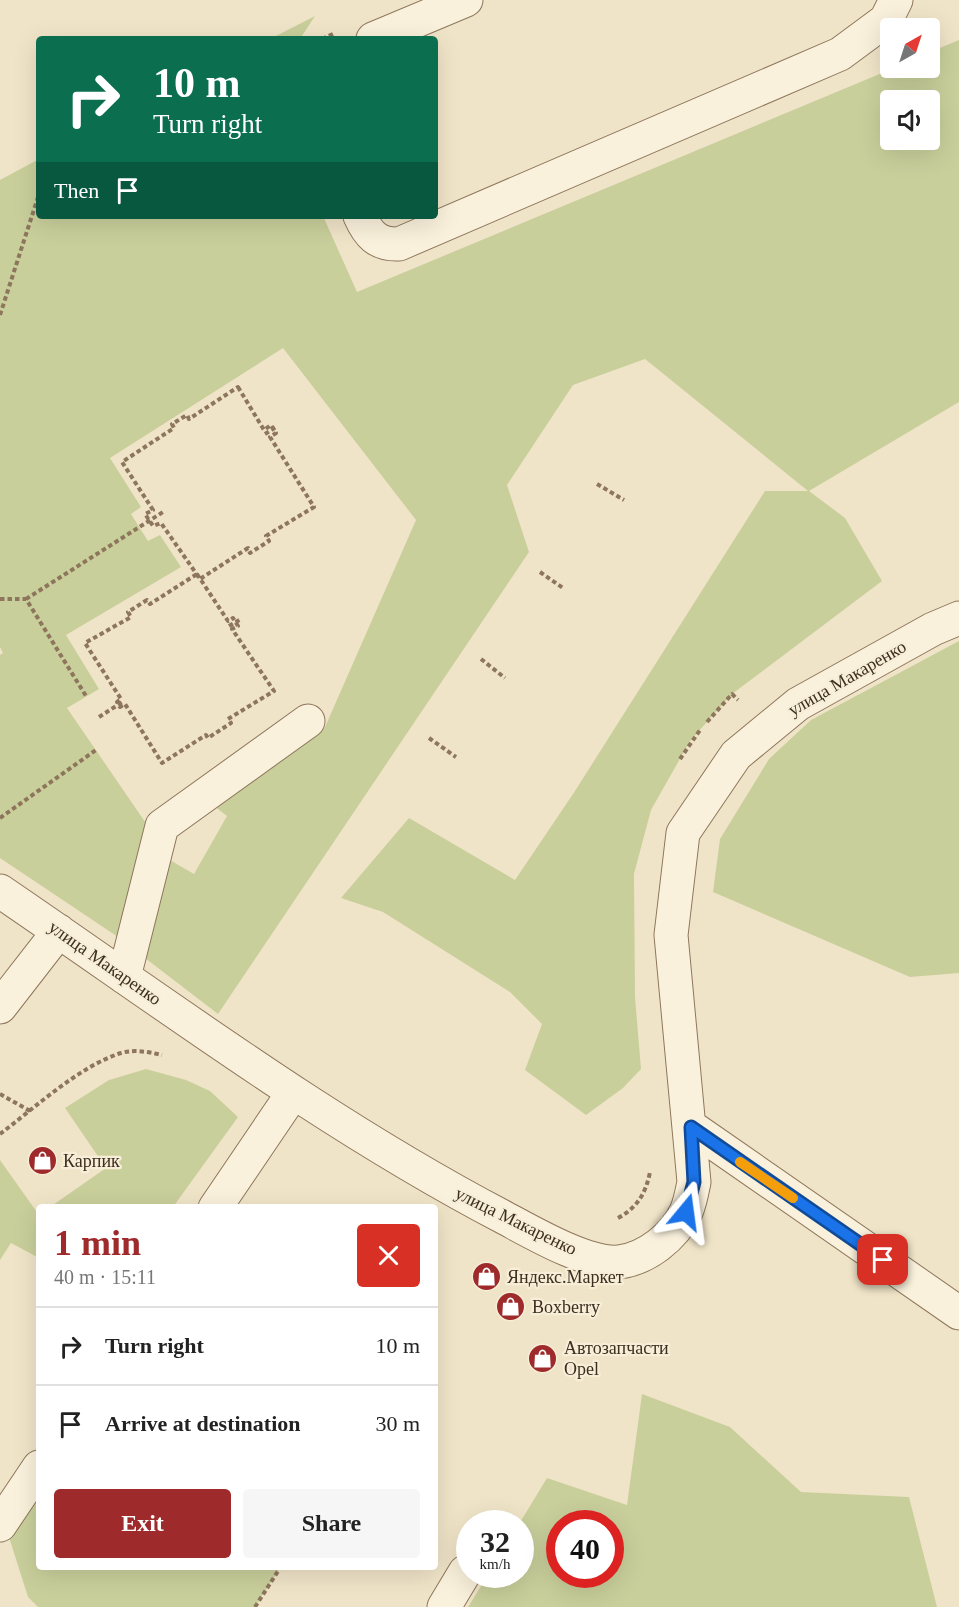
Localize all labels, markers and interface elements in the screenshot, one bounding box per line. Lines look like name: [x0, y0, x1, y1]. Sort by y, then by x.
north arrow: [880, 18, 940, 78]
map controls: [880, 18, 940, 150]
icon: right: [54, 60, 132, 138]
text: 10 m: [153, 60, 241, 106]
button: sound: [880, 90, 940, 150]
text: Turn right: [153, 109, 262, 139]
icon: arrive: [111, 174, 144, 207]
text: Then: [54, 178, 99, 203]
street label: улица Макаренко: [784, 636, 910, 720]
street label: улица Макаренко: [45, 917, 165, 1009]
shop icon: Карпик: [26, 1145, 58, 1177]
place label: Карпик: [63, 1151, 120, 1171]
position arrow: [654, 1180, 718, 1244]
street label: улица Макаренко: [452, 1183, 580, 1259]
text: 1 min: [54, 1223, 141, 1263]
button: close: [357, 1224, 420, 1287]
pin: [857, 1234, 908, 1285]
icon: arrive: [866, 1243, 899, 1276]
shop icon: Яндекс.Маркет: [470, 1261, 502, 1293]
text: 40 m · 15:11: [54, 1266, 156, 1288]
place label: Яндекс.Маркет: [507, 1267, 624, 1287]
shop icon: Boxberry: [495, 1291, 527, 1323]
place label: Boxberry: [532, 1297, 600, 1317]
icon: right: [54, 1330, 87, 1363]
text: Turn right: [105, 1333, 204, 1358]
text: 10 m: [375, 1333, 420, 1358]
place label: Автозапчасти Opel: [564, 1338, 669, 1379]
shop icon: Автозапчасти Opel: [527, 1342, 559, 1374]
icon: arrive: [54, 1408, 87, 1441]
text: Arrive at destination: [105, 1411, 301, 1436]
text: 30 m: [375, 1411, 420, 1436]
button: Exit: [54, 1489, 231, 1558]
button: Share: [243, 1489, 420, 1558]
speed limit sign: 40: [546, 1510, 624, 1588]
text: 32: [480, 1525, 510, 1558]
text: km/h: [480, 1556, 510, 1572]

